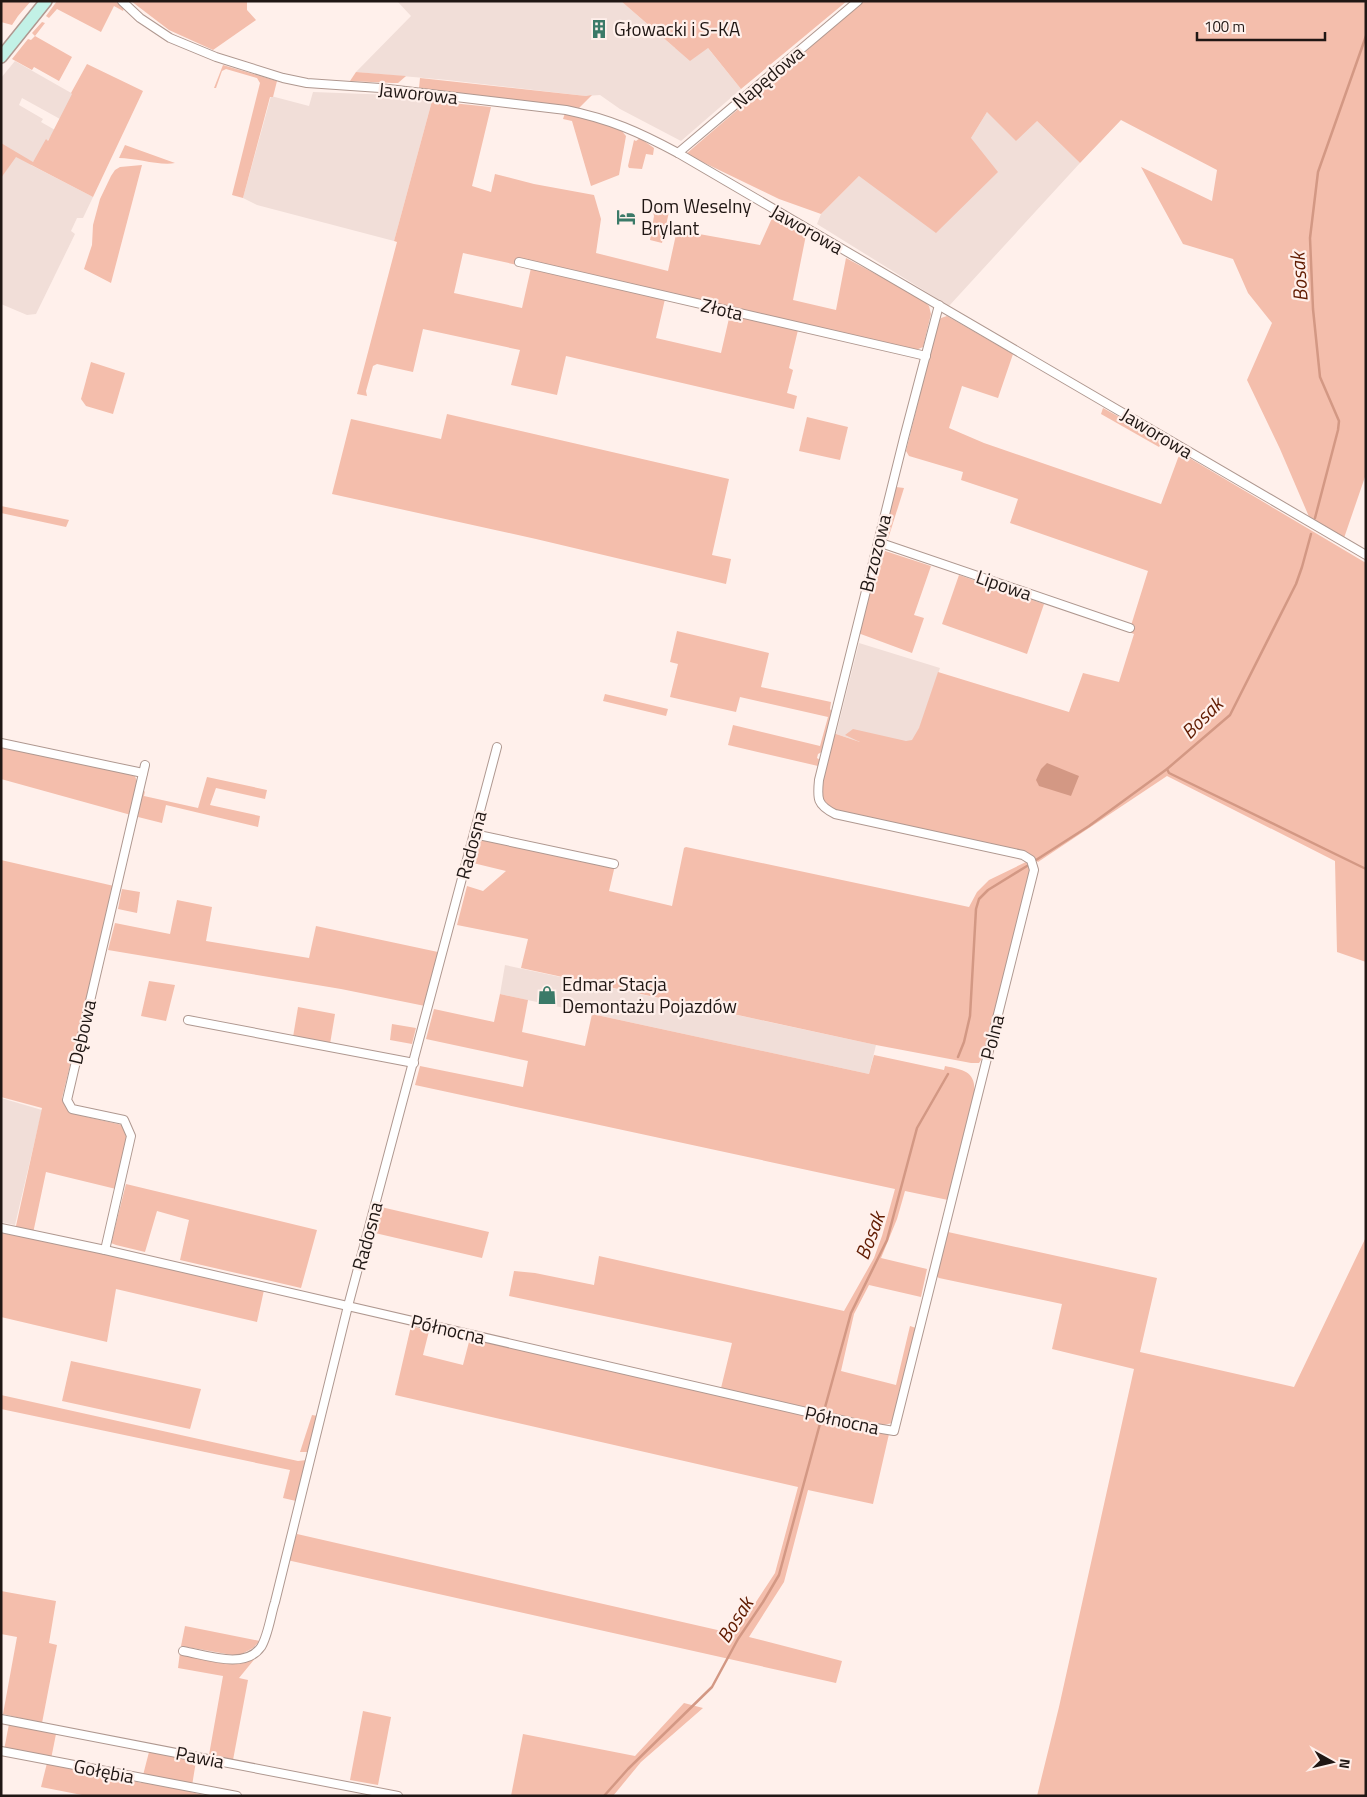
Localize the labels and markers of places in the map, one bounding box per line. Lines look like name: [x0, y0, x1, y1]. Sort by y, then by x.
place label: Głowacki i S-KA: [614, 14, 740, 43]
building icon: Głowacki i S-KA: [588, 18, 610, 40]
place label: Dom Weselny Brylant: [641, 191, 752, 242]
hotel icon: Dom Weselny Brylant: [615, 206, 637, 228]
place label: Edmar Stacja Demontażu Pojazdów: [562, 969, 737, 1020]
shop icon: Edmar Stacja Demontażu Pojazdów: [536, 984, 558, 1006]

